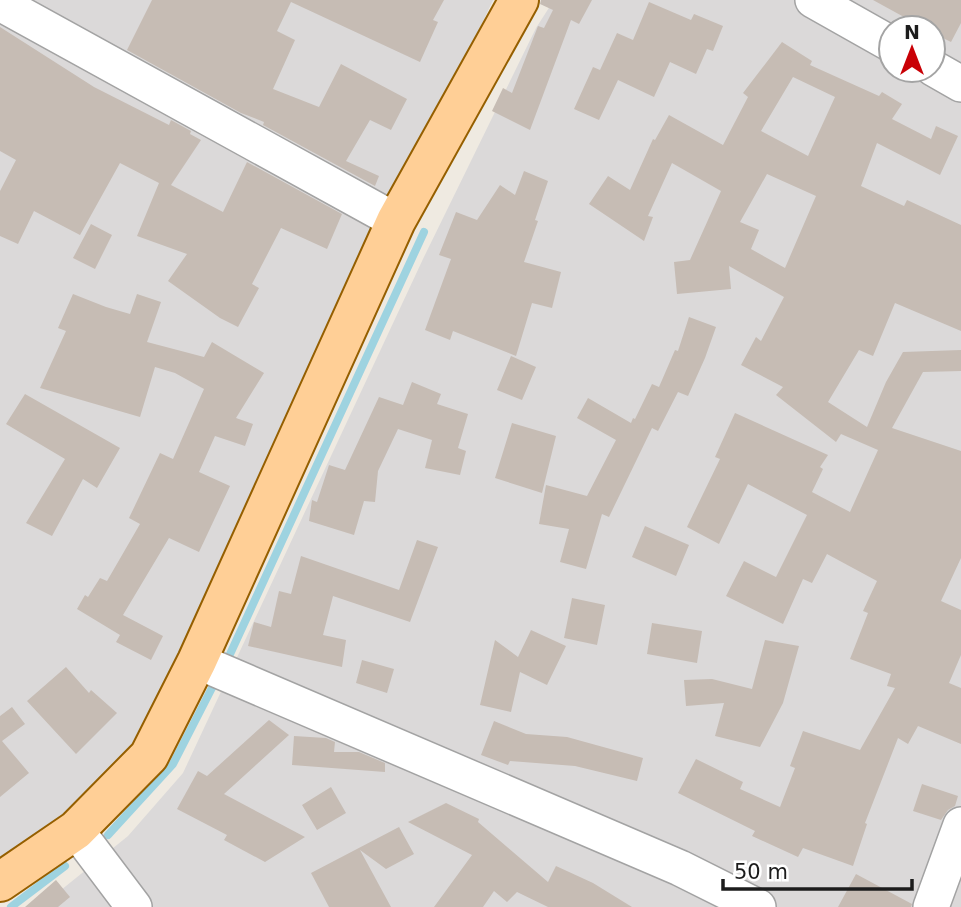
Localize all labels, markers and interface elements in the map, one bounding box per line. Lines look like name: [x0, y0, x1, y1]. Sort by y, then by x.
north arrow: [877, 14, 947, 84]
text: N: [904, 21, 920, 43]
scale bar: [723, 848, 912, 892]
text: 50 m: [734, 860, 788, 884]

